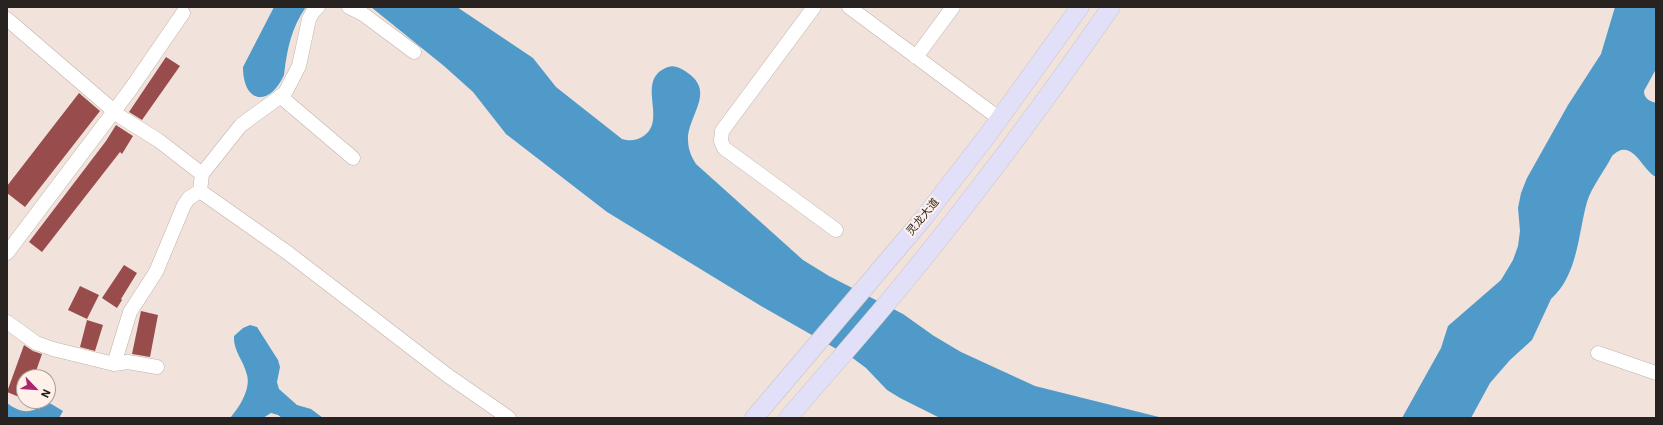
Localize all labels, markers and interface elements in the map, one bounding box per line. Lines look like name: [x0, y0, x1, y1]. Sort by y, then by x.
street label: 灵龙大道: [904, 196, 942, 238]
north arrow: [16, 369, 56, 409]
text: N: [38, 387, 54, 400]

